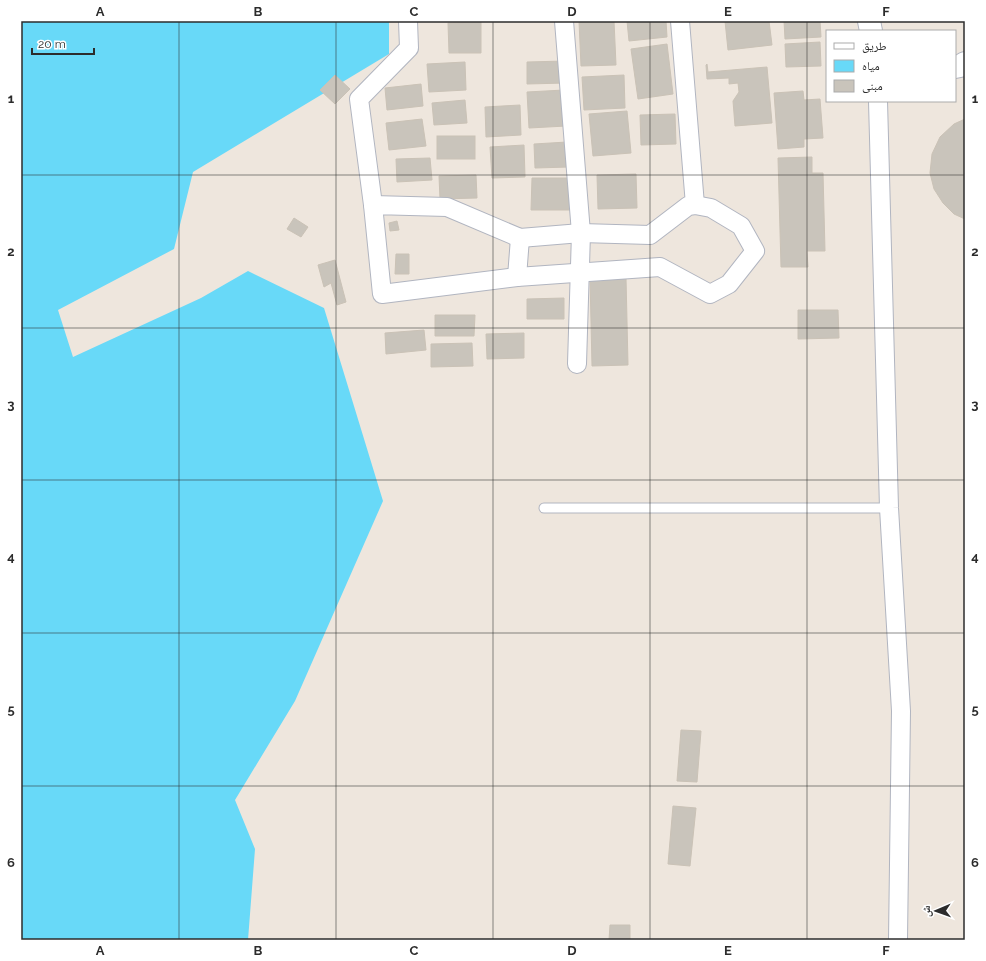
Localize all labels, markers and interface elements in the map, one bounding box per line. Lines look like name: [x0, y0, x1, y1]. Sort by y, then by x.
text: A: [96, 4, 105, 19]
text: B: [254, 4, 263, 19]
text: C: [410, 4, 419, 19]
text: D: [567, 4, 577, 19]
text: E: [724, 4, 732, 19]
text: F: [882, 4, 890, 19]
scale bar: [32, 30, 94, 56]
legend: [826, 30, 956, 102]
text: 20 m: [38, 37, 66, 51]
text: طريق: [862, 39, 887, 53]
text: مياه: [862, 59, 880, 73]
text: مبنى: [862, 79, 883, 93]
text: 1: [8, 91, 15, 106]
text: 1: [972, 91, 979, 106]
text: 2: [7, 244, 15, 259]
text: 2: [971, 244, 979, 259]
text: 3: [7, 397, 15, 412]
text: 3: [971, 397, 979, 412]
text: 4: [7, 549, 15, 564]
text: 4: [971, 549, 979, 564]
text: 5: [7, 702, 15, 717]
text: 5: [971, 702, 979, 717]
text: 6: [7, 855, 15, 870]
text: 6: [971, 855, 979, 870]
north arrow: [916, 891, 956, 931]
text: ش: [920, 905, 934, 917]
text: A: [96, 943, 105, 958]
text: B: [254, 943, 263, 958]
text: C: [410, 943, 419, 958]
text: D: [567, 943, 577, 958]
text: E: [724, 943, 732, 958]
text: F: [882, 943, 890, 958]

